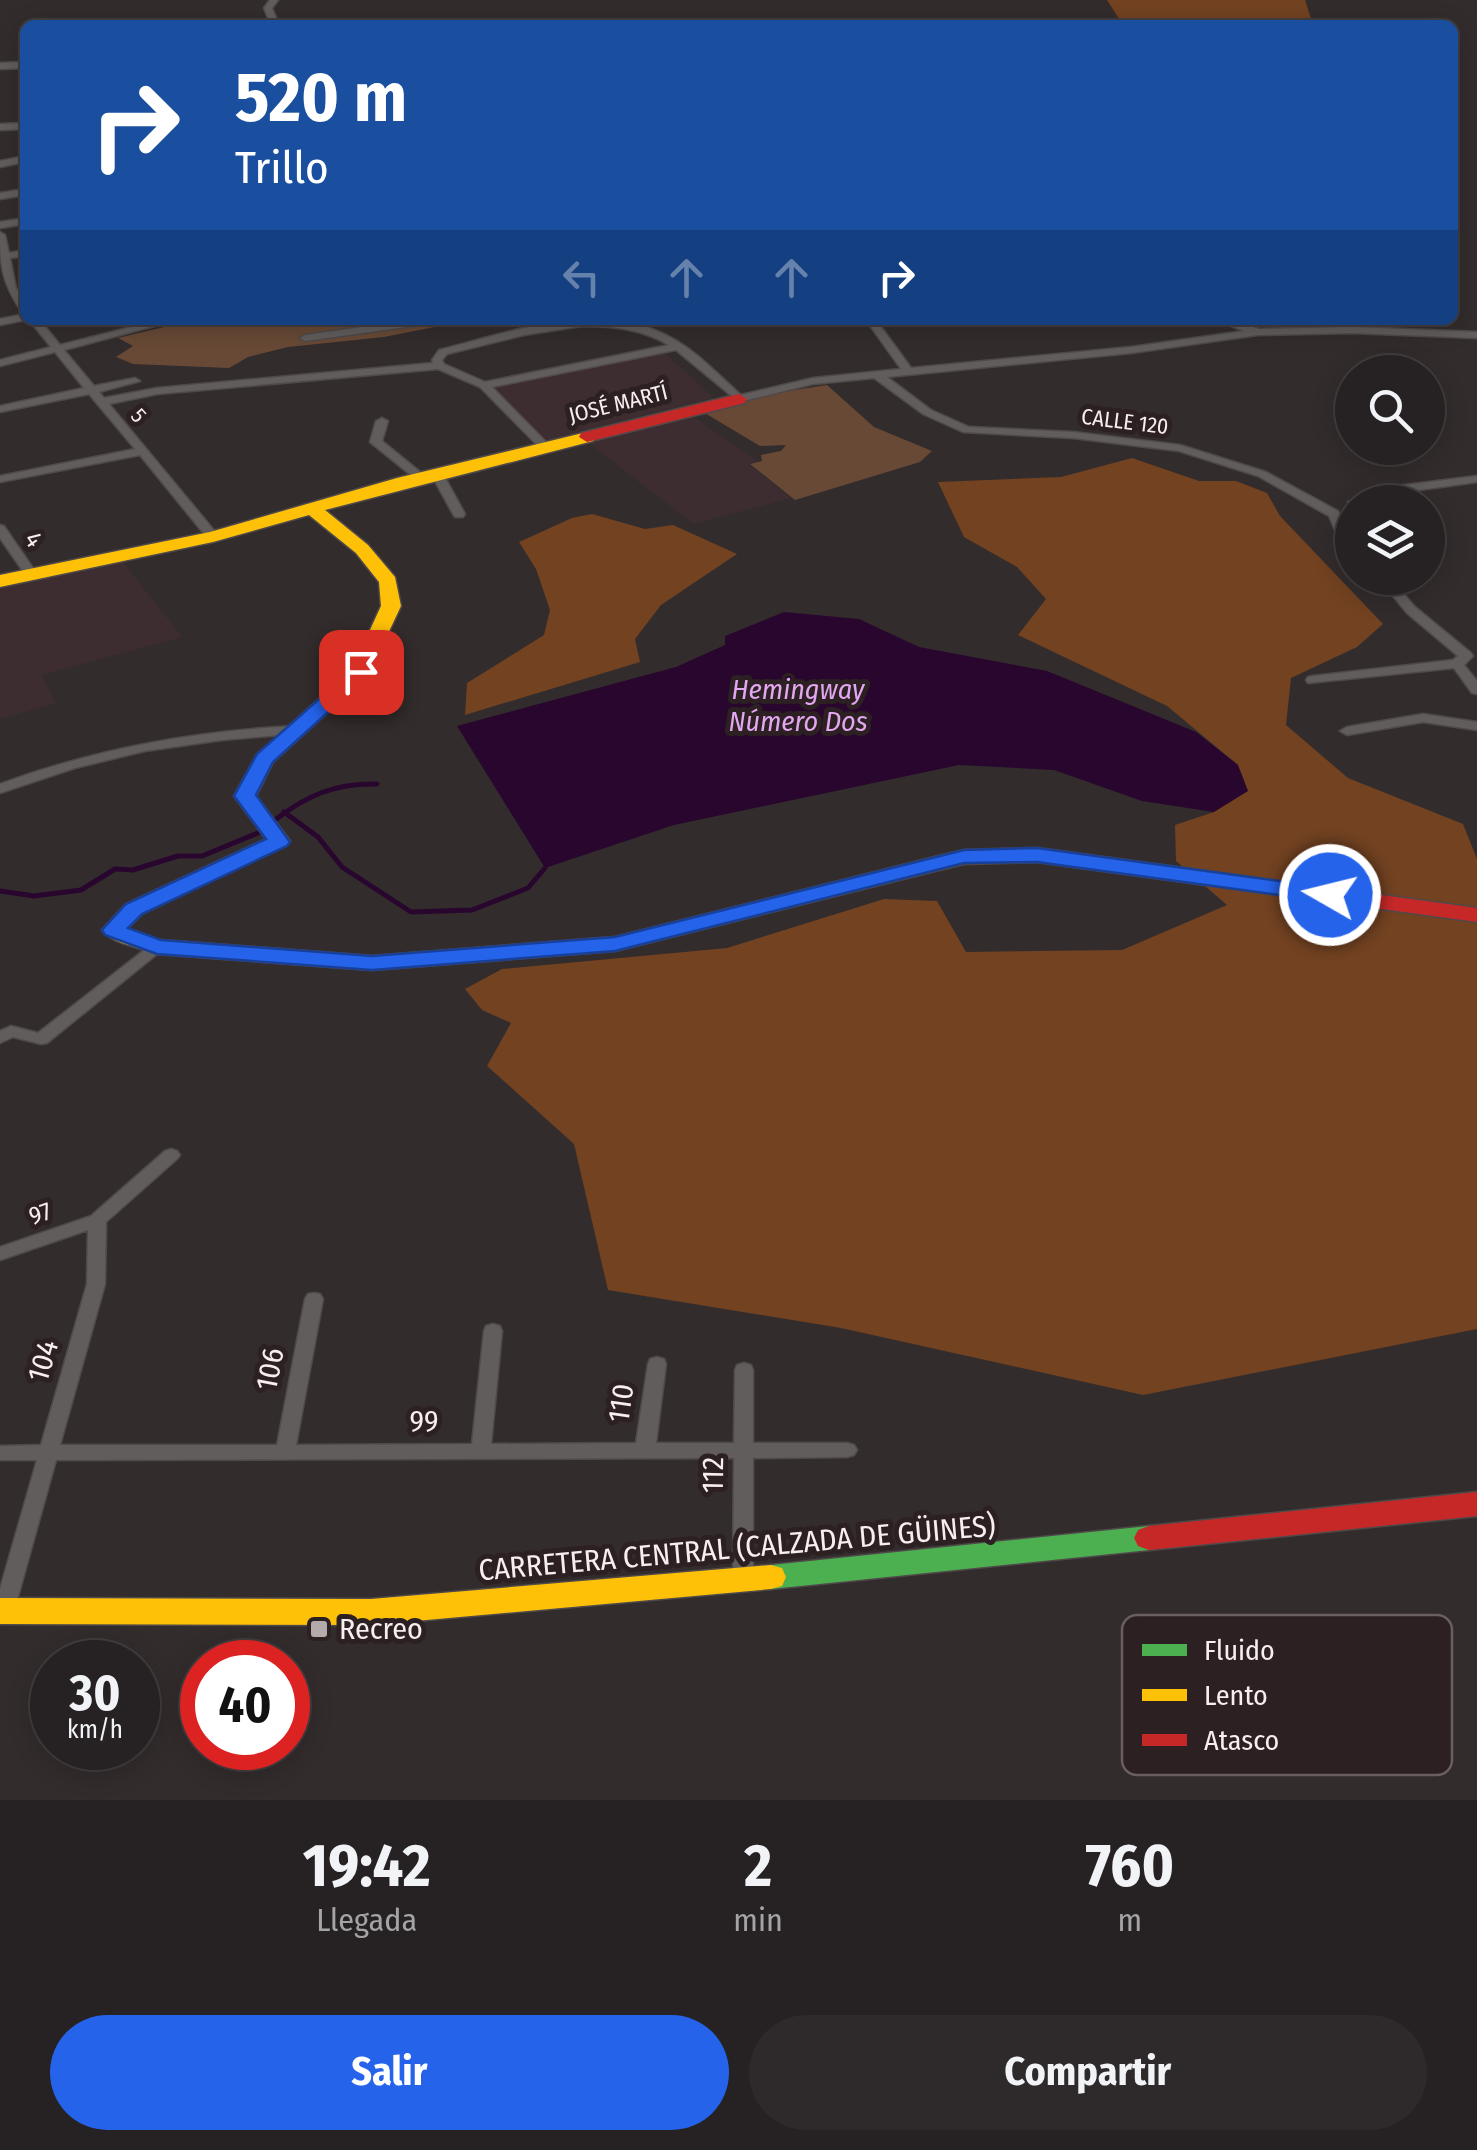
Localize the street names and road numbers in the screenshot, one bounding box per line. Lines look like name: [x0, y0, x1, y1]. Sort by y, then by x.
street label: JOSÉ MARTÍ: [566, 378, 671, 429]
street label: 5: [125, 403, 152, 428]
street label: CALLE 120: [1080, 403, 1170, 440]
street label: 4: [17, 526, 49, 553]
street label: 97: [25, 1196, 56, 1232]
street label: 104: [20, 1336, 66, 1386]
street label: 106: [248, 1345, 292, 1393]
street label: 110: [600, 1381, 642, 1425]
street label: 99: [409, 1403, 439, 1439]
street label: 112: [695, 1457, 731, 1493]
street label: CARRETERA CENTRAL (CALZADA DE GÜINES): [477, 1507, 997, 1589]

